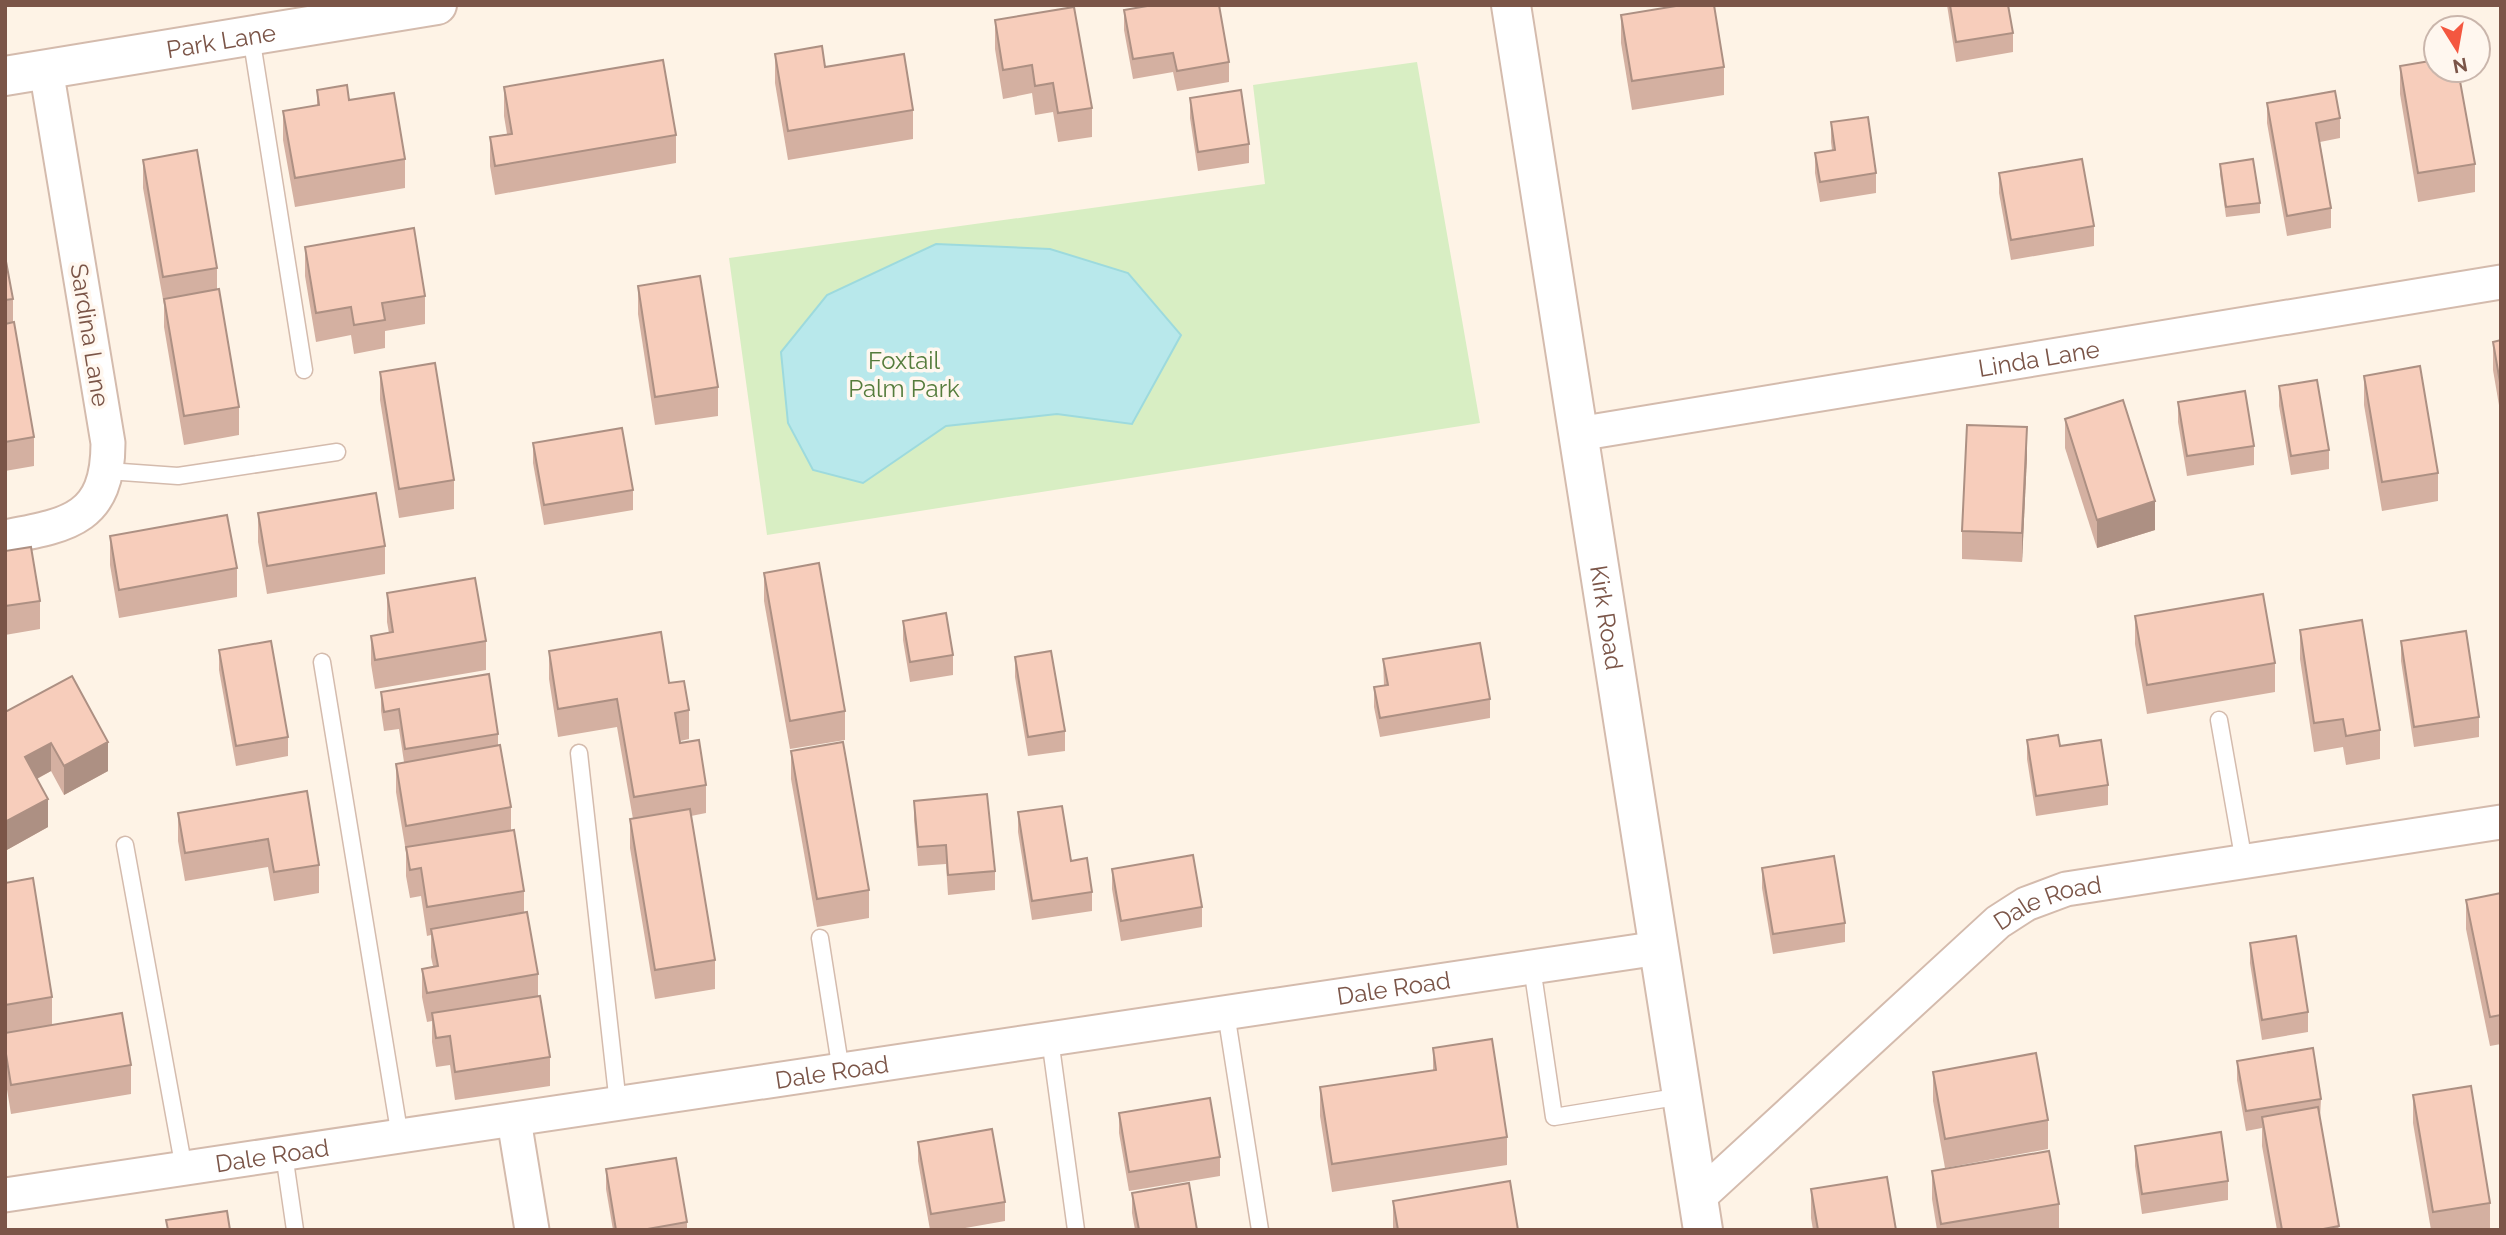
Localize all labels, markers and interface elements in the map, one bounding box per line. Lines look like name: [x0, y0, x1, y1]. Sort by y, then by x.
north arrow: [2422, 14, 2492, 84]
street label: Park Lane: [164, 17, 278, 64]
text: N: [2451, 54, 2469, 78]
street label: Sardina Lane: [64, 261, 116, 409]
street label: Linda Lane: [1976, 334, 2102, 382]
park label: Foxtail Palm Park: [848, 346, 960, 403]
street label: Kirk Road: [1585, 563, 1630, 672]
street label: Dale Road: [1988, 869, 2103, 936]
street label: Dale Road: [1335, 965, 1452, 1010]
street label: Dale Road: [773, 1049, 891, 1094]
street label: Dale Road: [213, 1132, 331, 1178]

